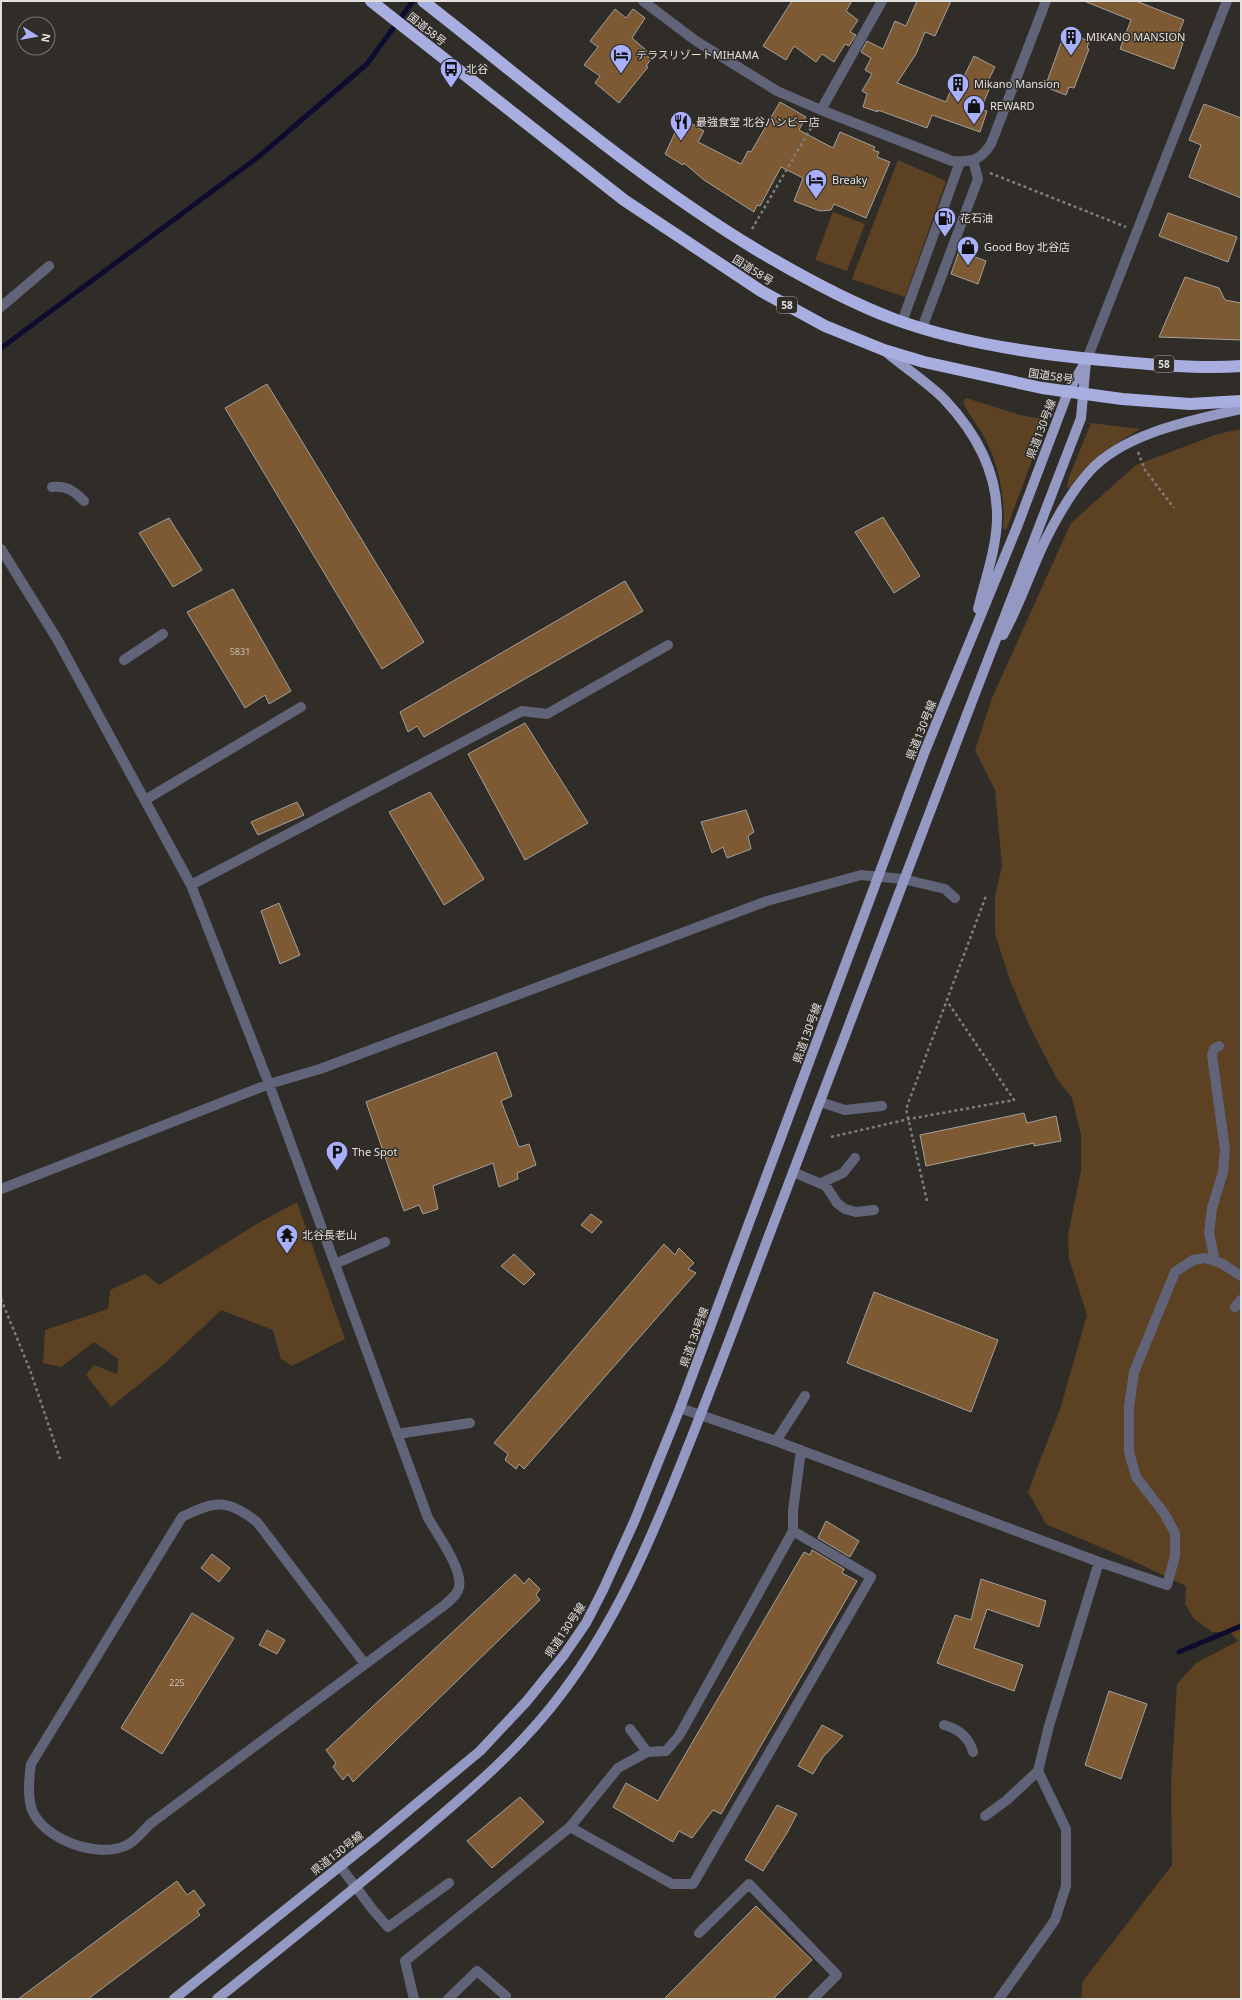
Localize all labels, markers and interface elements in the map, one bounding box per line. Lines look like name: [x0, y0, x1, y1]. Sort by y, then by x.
street label: 国道58号: [405, 9, 450, 49]
north arrow: [16, 16, 56, 56]
building icon: MIKANO MANSION: [1058, 24, 1084, 57]
place label: MIKANO MANSION: [1086, 29, 1185, 44]
text: N: [38, 32, 55, 44]
hotel icon: テラスリゾートMIHAMA: [608, 42, 634, 75]
place label: テラスリゾートMIHAMA: [636, 47, 760, 62]
bus stop icon: 北谷: [438, 56, 464, 89]
place label: 北谷: [466, 61, 488, 76]
building icon: Mikano Mansion: [945, 71, 971, 104]
place label: Mikano Mansion: [974, 76, 1060, 91]
shop icon: REWARD: [961, 93, 987, 126]
place label: REWARD: [990, 98, 1035, 113]
restaurant icon: 最強食堂 北谷ハンビー店: [668, 109, 694, 142]
place label: 最強食堂 北谷ハンビー店: [696, 114, 820, 129]
hotel icon: Breaky: [803, 167, 829, 200]
place label: Breaky: [832, 172, 868, 187]
fuel station icon: 花石油: [932, 205, 958, 238]
place label: 花石油: [960, 210, 993, 225]
shop icon: Good Boy 北谷店: [955, 234, 981, 267]
place label: Good Boy 北谷店: [984, 239, 1070, 254]
street label: 国道58号: [730, 251, 777, 288]
road number: 58: [777, 297, 797, 313]
road number: 58: [1154, 356, 1174, 372]
street label: 国道58号: [1027, 365, 1075, 386]
street label: 県道130号線: [1022, 397, 1059, 461]
house number: 5831: [230, 645, 250, 658]
street label: 県道130号線: [902, 698, 939, 762]
street label: 県道130号線: [789, 1001, 824, 1065]
parking icon: The Spot: [324, 1139, 350, 1172]
place label: The Spot: [352, 1144, 397, 1159]
temple icon: 北谷長老山: [274, 1222, 300, 1255]
place label: 北谷長老山: [302, 1227, 357, 1242]
street label: 県道130号線: [676, 1305, 711, 1369]
street label: 県道130号線: [541, 1599, 588, 1660]
house number: 225: [169, 1676, 185, 1689]
street label: 県道130号線: [307, 1827, 366, 1878]

